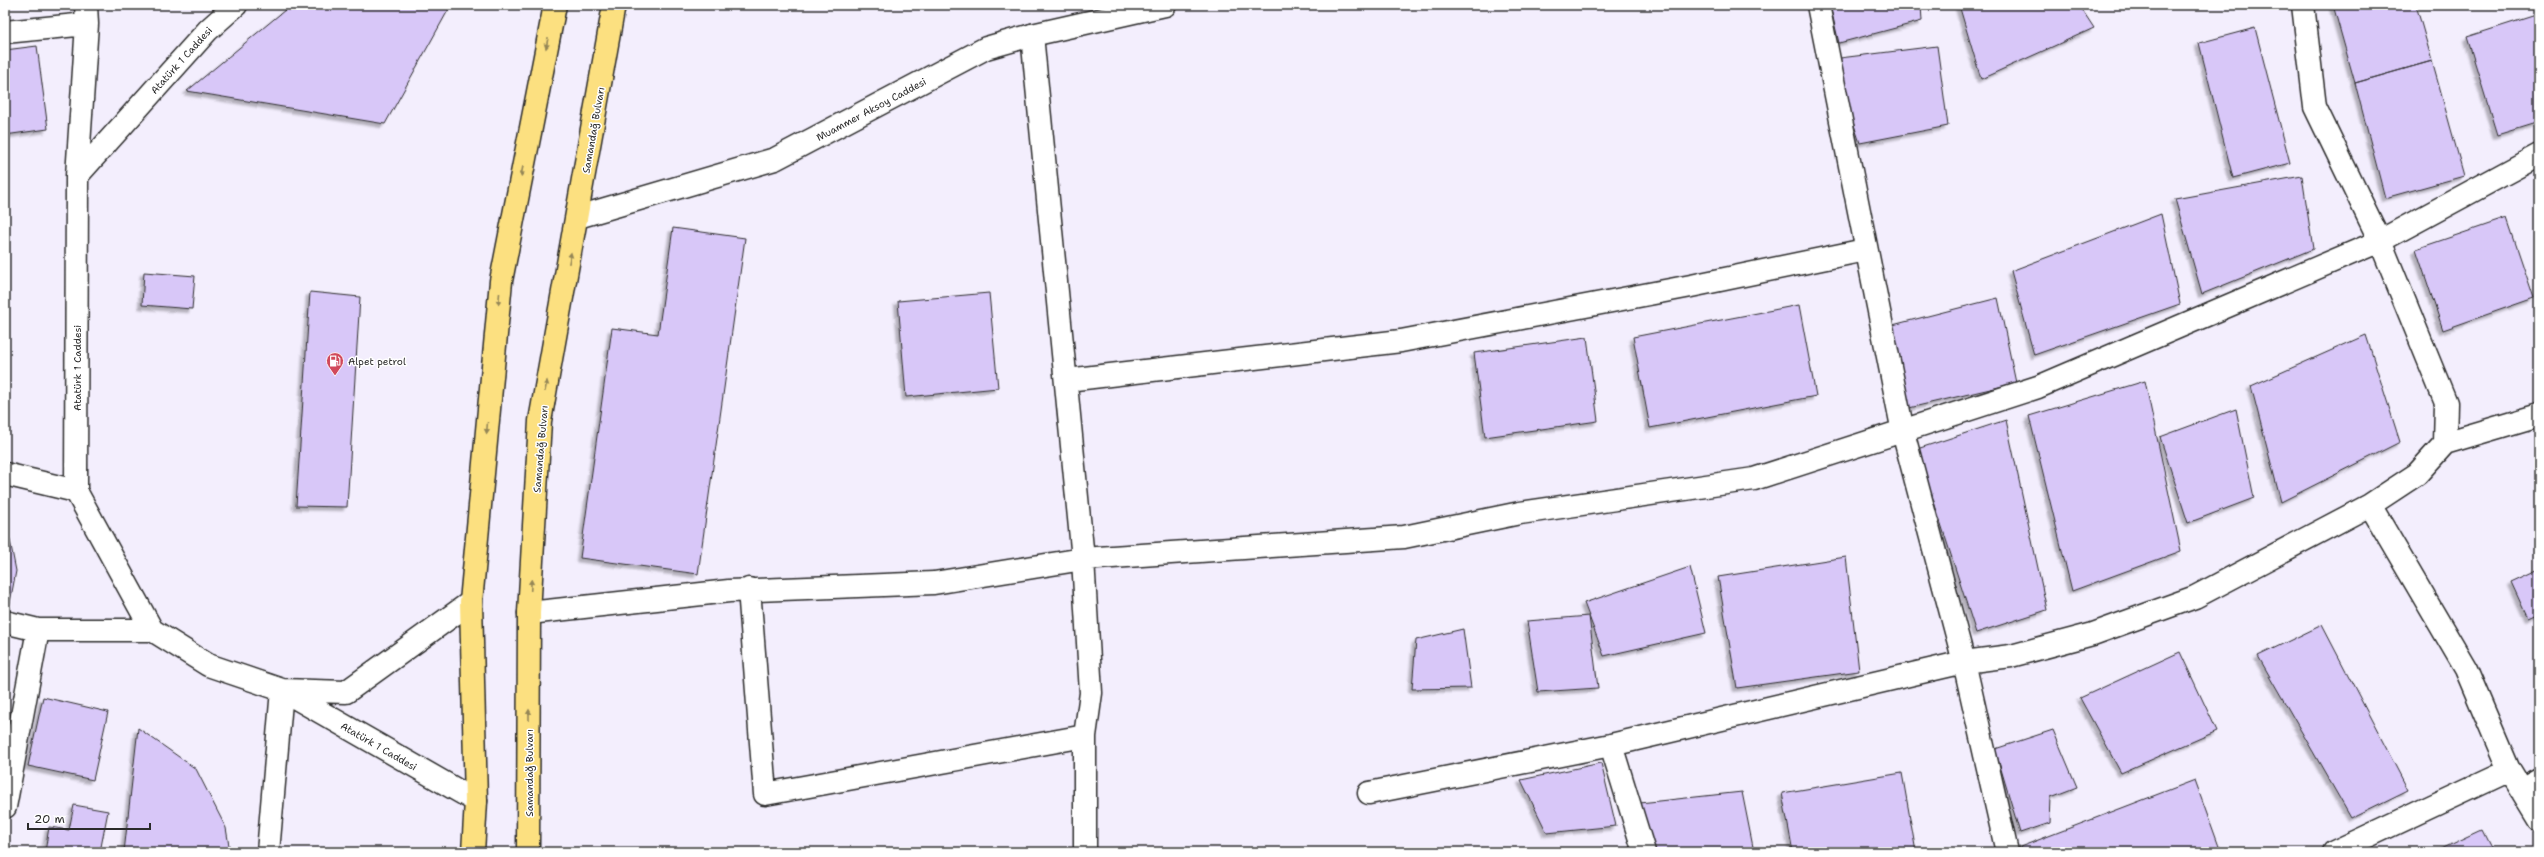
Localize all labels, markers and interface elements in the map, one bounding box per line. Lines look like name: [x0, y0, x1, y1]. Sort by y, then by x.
street label: Atatürk 1 Caddesi: [148, 24, 215, 97]
one-way arrow: [544, 37, 550, 49]
street label: Muammer Aksoy Caddesi: [814, 75, 929, 144]
street label: Samandağ Bulvarı: [579, 86, 607, 174]
one-way arrow: [519, 165, 525, 177]
one-way arrow: [568, 252, 574, 264]
one-way arrow: [496, 293, 503, 305]
street label: Atatürk 1 Caddesi: [71, 325, 84, 411]
fuel station icon: Alpet petrol: [325, 351, 345, 376]
place label: Alpet petrol: [348, 355, 406, 368]
one-way arrow: [544, 380, 550, 392]
street label: Samandağ Bulvarı: [530, 405, 551, 493]
one-way arrow: [484, 422, 490, 434]
one-way arrow: [527, 579, 534, 591]
one-way arrow: [526, 708, 532, 721]
street label: Atatürk 1 Caddesi: [338, 719, 419, 774]
street label: Samandağ Bulvarı: [523, 729, 536, 817]
scale bar: [28, 805, 150, 831]
text: 20 m: [34, 811, 65, 827]

